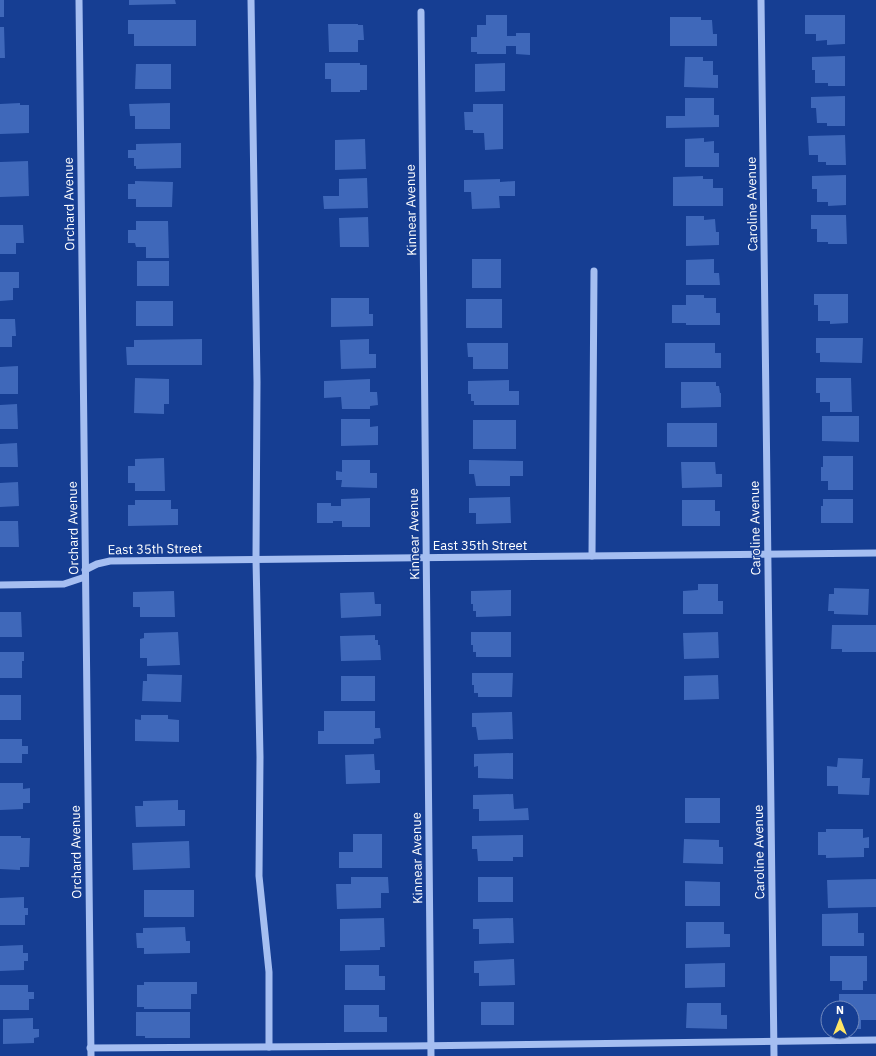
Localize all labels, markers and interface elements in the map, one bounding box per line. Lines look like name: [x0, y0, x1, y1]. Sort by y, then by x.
street label: Caroline Avenue: [743, 156, 761, 252]
street label: Orchard Avenue: [60, 157, 78, 251]
street label: Kinnear Avenue: [402, 164, 420, 256]
street label: Caroline Avenue: [746, 480, 764, 576]
street label: Orchard Avenue: [64, 481, 82, 575]
street label: Kinnear Avenue: [405, 488, 423, 580]
street label: East 35th Street: [433, 537, 527, 554]
street label: East 35th Street: [108, 540, 202, 558]
street label: Caroline Avenue: [750, 804, 768, 900]
street label: Orchard Avenue: [67, 805, 85, 899]
street label: Kinnear Avenue: [408, 812, 426, 904]
north arrow: [820, 1000, 860, 1040]
text: N: [836, 1003, 844, 1017]

